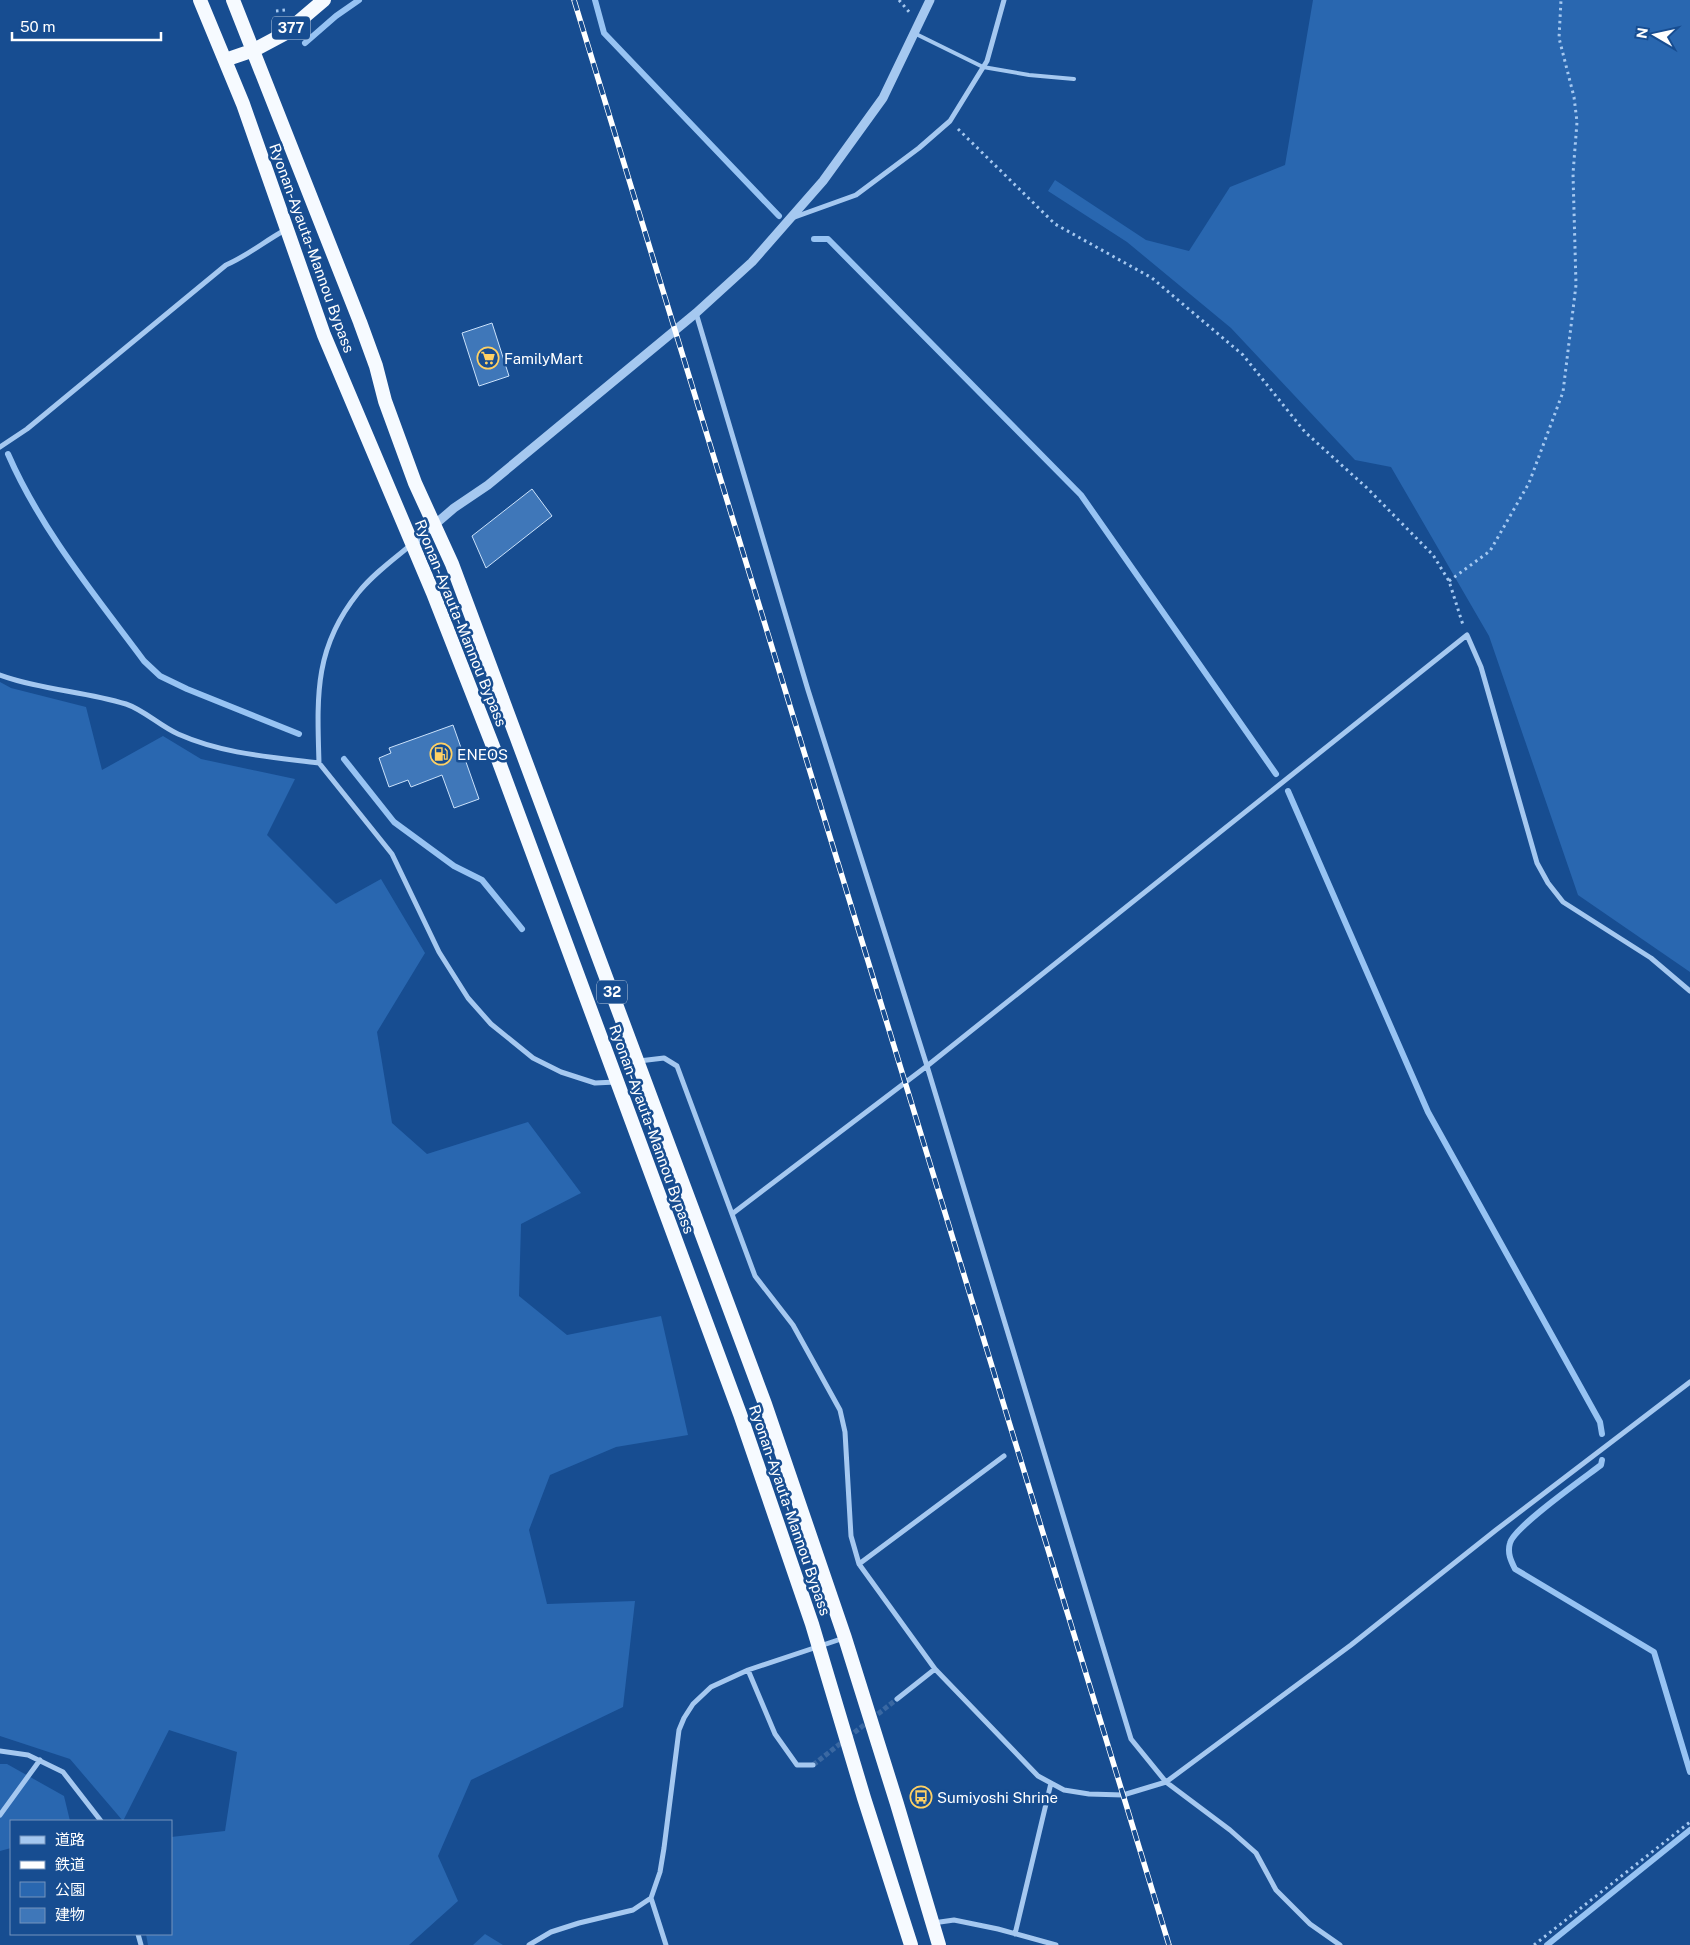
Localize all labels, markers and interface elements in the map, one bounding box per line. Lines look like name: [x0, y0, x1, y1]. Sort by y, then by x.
scale bar: [12, 10, 161, 42]
north arrow: [1630, 10, 1680, 60]
road number: 377: [272, 16, 310, 40]
text: 50 m: [20, 18, 55, 35]
text: N: [1633, 26, 1651, 40]
street label: Ryonan-Ayauta-Mannou Bypass: [266, 141, 358, 355]
supermarket icon: FamilyMart: [476, 346, 500, 370]
place label: FamilyMart: [504, 350, 583, 367]
street label: Ryonan-Ayauta-Mannou Bypass: [412, 517, 510, 729]
fuel station icon: ENEOS: [429, 742, 453, 766]
place label: ENEOS: [457, 746, 508, 763]
road number: 32: [597, 980, 627, 1004]
street label: Ryonan-Ayauta-Mannou Bypass: [606, 1022, 698, 1236]
street label: Ryonan-Ayauta-Mannou Bypass: [746, 1402, 834, 1618]
bus stop icon: Sumiyoshi Shrine: [909, 1785, 933, 1809]
place label: Sumiyoshi Shrine: [937, 1789, 1058, 1806]
legend: [10, 1820, 172, 1935]
text: 道路: [55, 1831, 85, 1848]
text: 鉄道: [55, 1856, 85, 1873]
text: 公園: [55, 1881, 85, 1898]
text: 建物: [55, 1906, 85, 1923]

